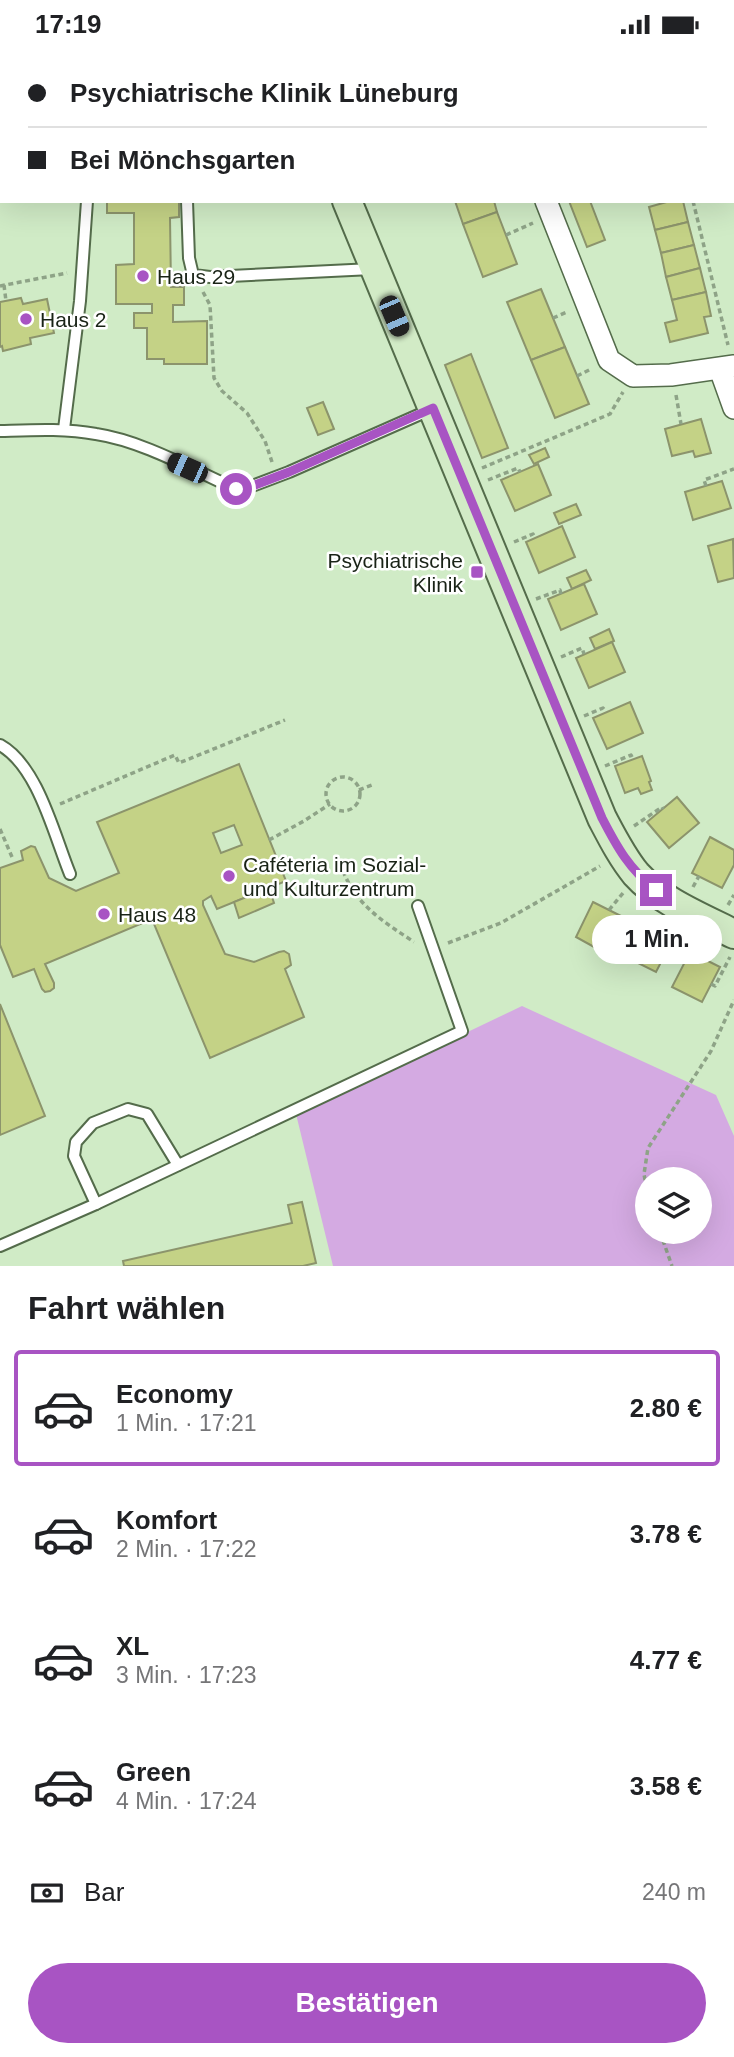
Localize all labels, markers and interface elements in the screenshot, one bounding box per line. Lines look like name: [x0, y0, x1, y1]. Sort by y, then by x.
text: 17:19: [35, 9, 102, 39]
text: Psychiatrische Klinik Lüneburg: [70, 78, 459, 108]
text: Bei Mönchsgarten: [70, 145, 295, 175]
place label: Haus 29: [157, 265, 235, 288]
marker: Haus 29: [135, 268, 151, 284]
car: [377, 293, 412, 339]
place label: Haus 2: [40, 308, 107, 331]
marker: Haus 2: [18, 311, 34, 327]
car: [164, 450, 211, 486]
route start: [220, 473, 252, 505]
place label: Psychiatrische Klinik: [328, 549, 463, 596]
marker: Psychiatrische Klinik: [469, 564, 485, 580]
place label: Caféteria im Sozial- und Kulturzentrum: [243, 853, 426, 900]
marker: Caféteria im Sozial- und Kulturzentrum: [221, 868, 237, 884]
route end: [640, 874, 672, 906]
place label: Haus 48: [118, 903, 196, 926]
marker: Haus 48: [96, 906, 112, 922]
callout: 1 Min.: [591, 915, 721, 963]
text: 1 Min.: [624, 926, 690, 952]
map controls: [635, 1167, 712, 1244]
button: layers: [635, 1167, 712, 1244]
text: Fahrt wählen: [28, 1290, 225, 1326]
icon: car: [32, 1377, 95, 1440]
text: Economy: [116, 1379, 233, 1409]
text: 2.80 €: [630, 1393, 702, 1423]
text: 1 Min. · 17:21: [116, 1410, 257, 1436]
icon: car: [32, 1503, 95, 1566]
text: Komfort: [116, 1505, 217, 1535]
text: 3.78 €: [630, 1519, 702, 1549]
text: 2 Min. · 17:22: [116, 1536, 257, 1562]
icon: car: [32, 1629, 95, 1692]
text: XL: [116, 1631, 149, 1661]
text: 4.77 €: [630, 1645, 702, 1675]
text: 3 Min. · 17:23: [116, 1662, 257, 1688]
icon: car: [32, 1755, 95, 1818]
text: Green: [116, 1757, 191, 1787]
text: 3.58 €: [630, 1771, 702, 1801]
text: 4 Min. · 17:24: [116, 1788, 257, 1814]
icon: cash: [28, 1874, 66, 1912]
text: Bar: [84, 1877, 124, 1907]
text: 240 m: [642, 1879, 706, 1905]
button: Bestätigen: [28, 1963, 706, 2043]

